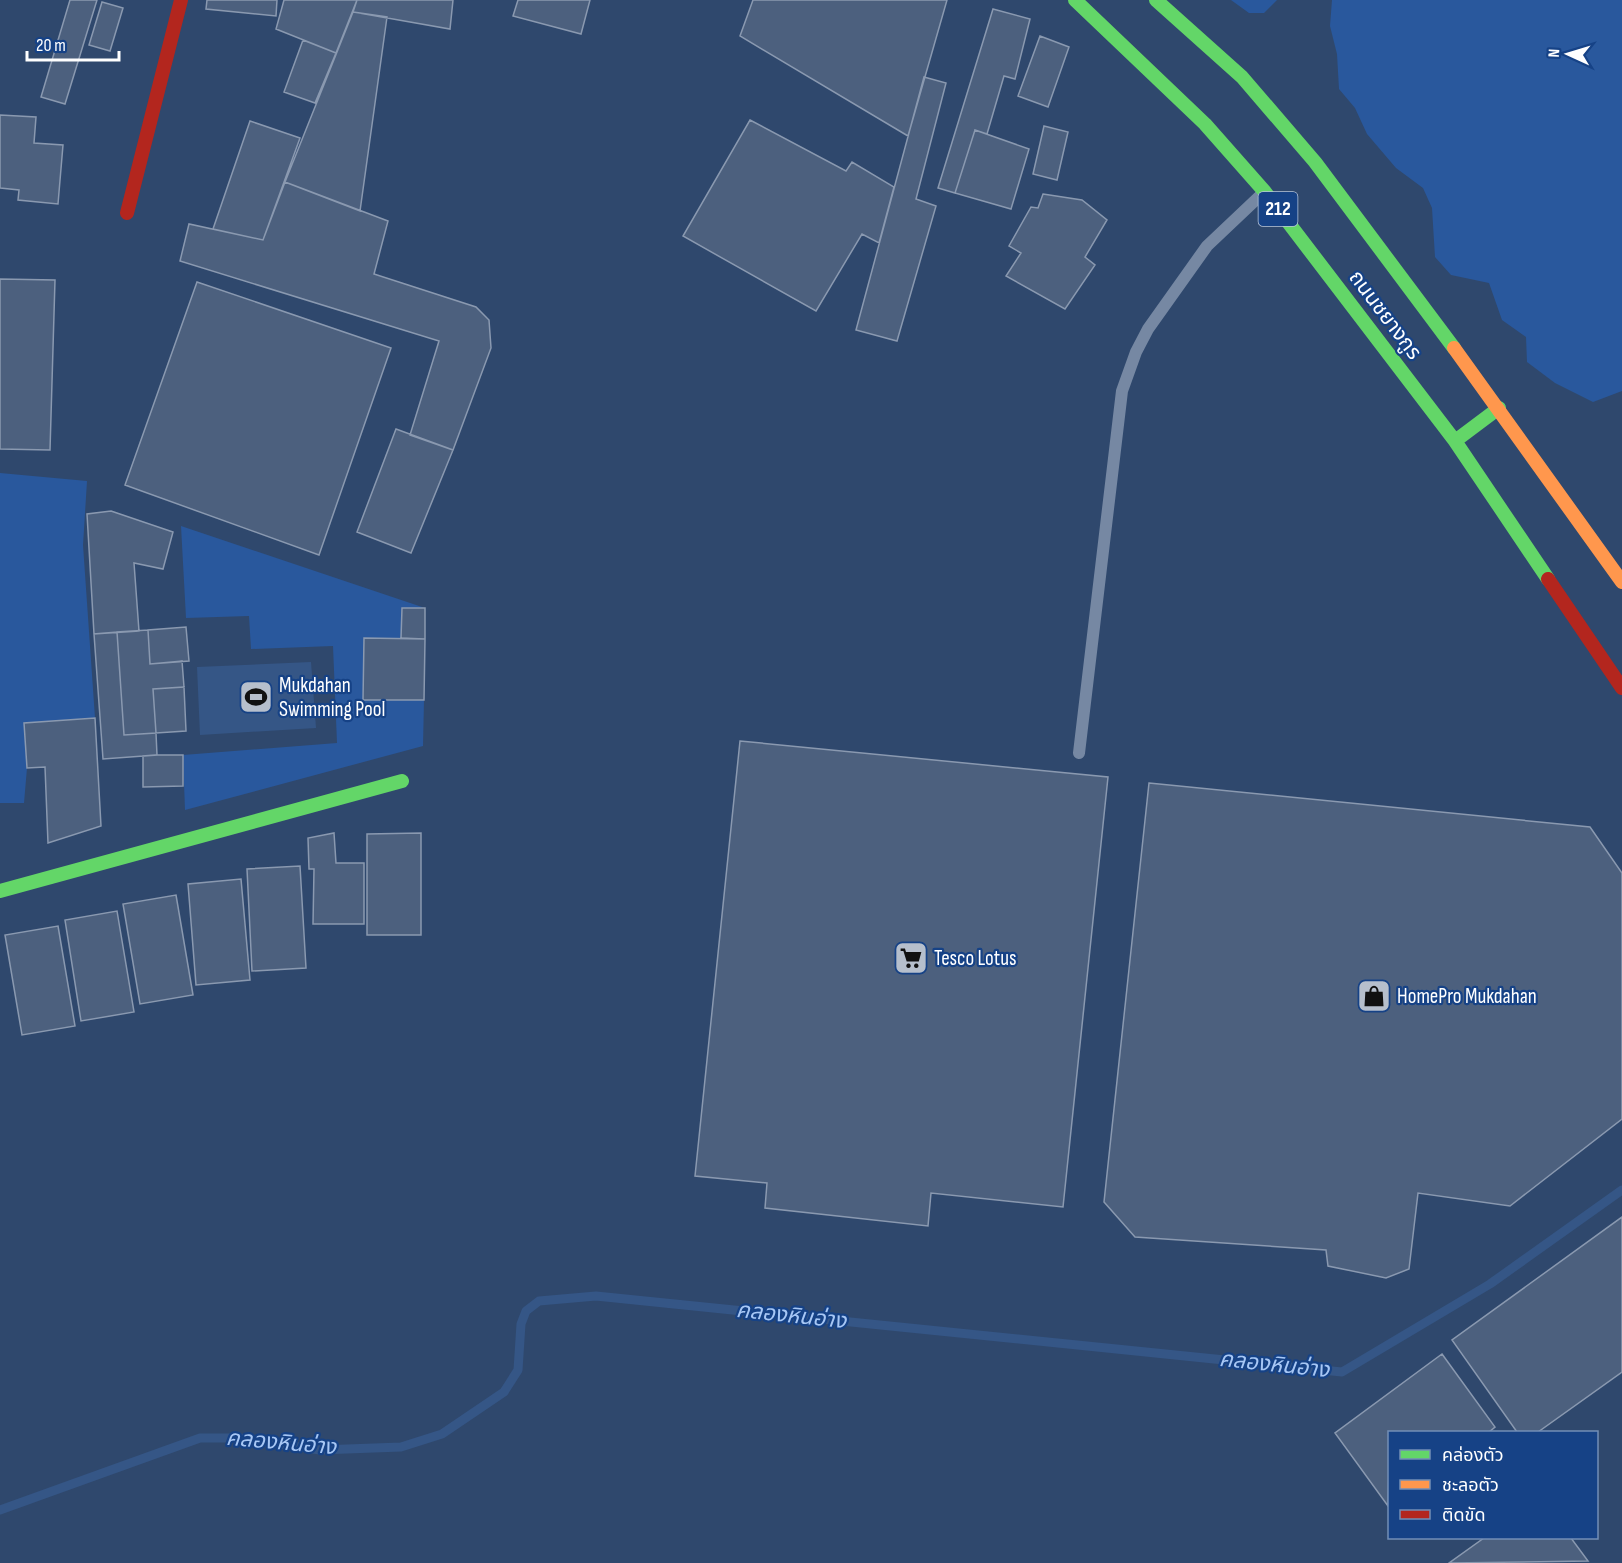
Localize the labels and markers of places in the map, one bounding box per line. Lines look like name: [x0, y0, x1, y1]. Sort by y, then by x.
place label: Mukdahan Swimming Pool: [279, 673, 385, 722]
sports icon: Mukdahan Swimming Pool: [238, 679, 274, 715]
supermarket icon: Tesco Lotus: [893, 940, 929, 976]
place label: Tesco Lotus: [934, 946, 1016, 971]
shop icon: HomePro Mukdahan: [1356, 978, 1392, 1014]
place label: HomePro Mukdahan: [1397, 984, 1537, 1009]

